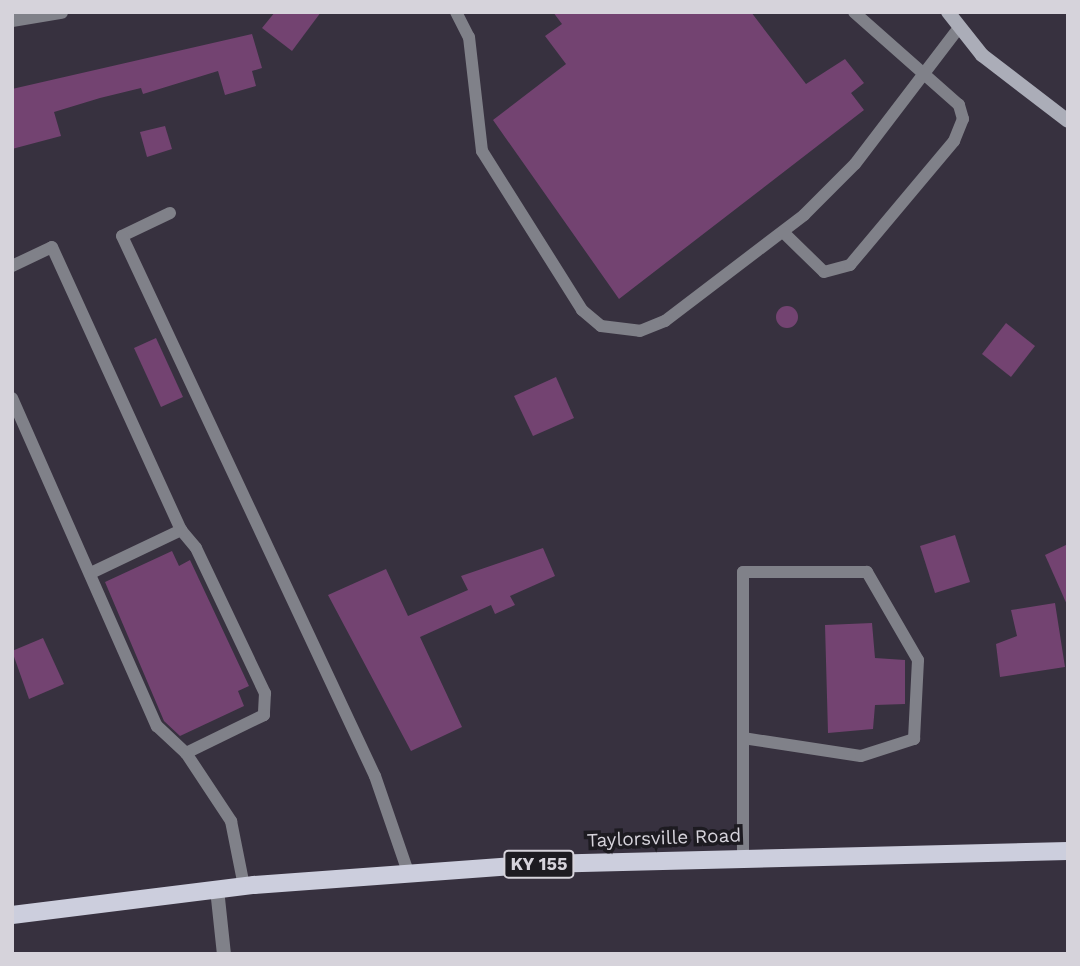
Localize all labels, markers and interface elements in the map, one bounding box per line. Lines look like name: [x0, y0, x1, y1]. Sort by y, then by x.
street label: Taylorsville Road: [587, 824, 741, 852]
road number: KY 155: [502, 850, 576, 878]

